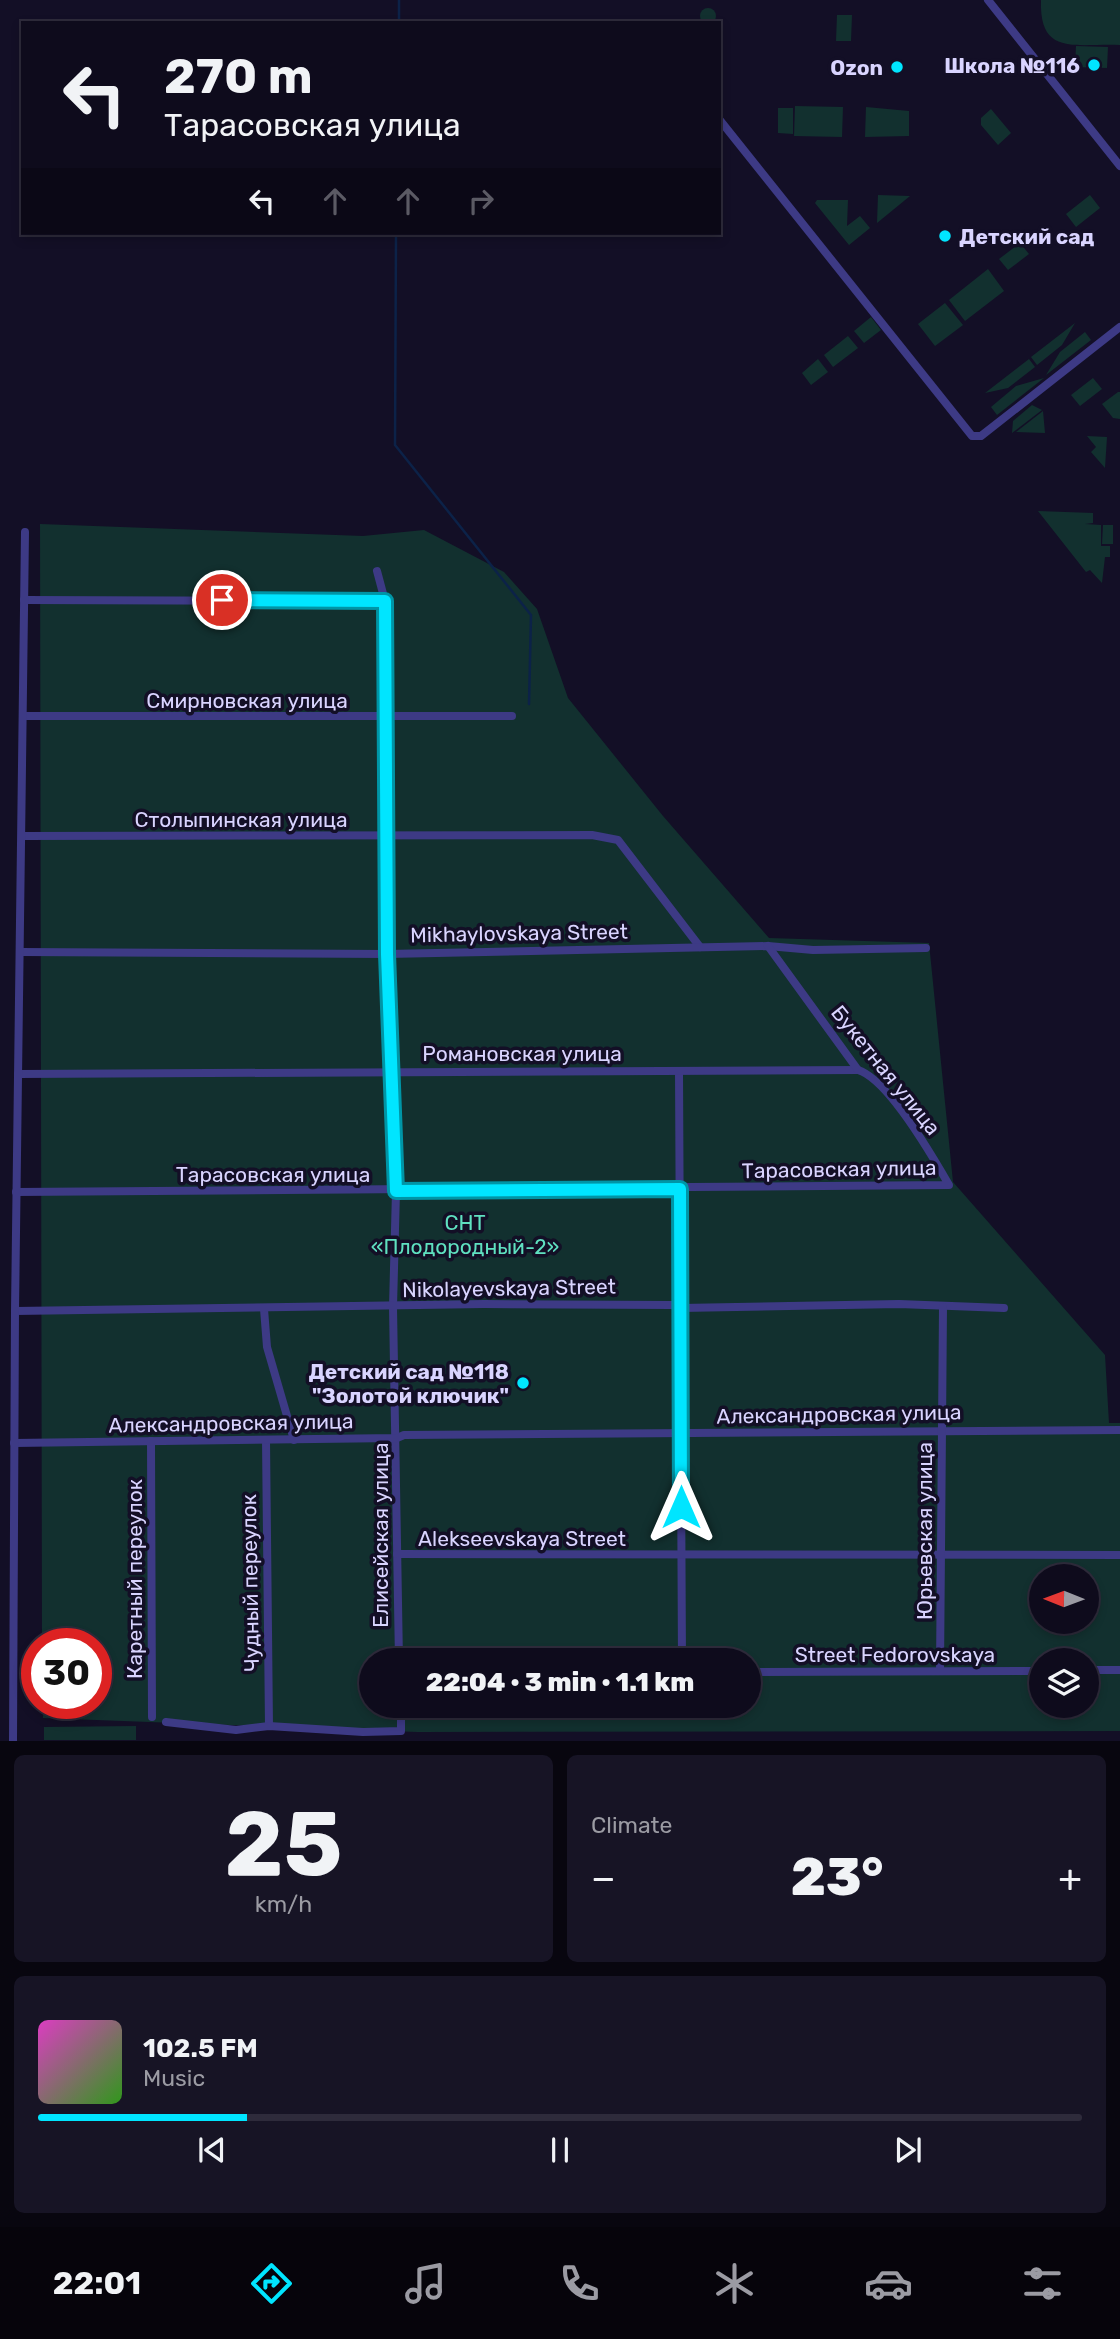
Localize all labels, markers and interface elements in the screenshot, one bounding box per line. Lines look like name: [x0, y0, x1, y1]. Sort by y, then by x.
text: 270 m: [164, 47, 313, 105]
icon: left: [49, 49, 140, 140]
place label: Школа №116: [944, 53, 1080, 78]
place label: Ozon: [830, 55, 883, 80]
marker: Школа №116: [1086, 57, 1102, 73]
marker: Ozon: [889, 59, 905, 75]
text: Тарасовская улица: [164, 106, 461, 144]
icon: left: [243, 182, 281, 220]
icon: ahead: [316, 182, 354, 220]
icon: ahead: [389, 182, 427, 220]
icon: right: [462, 182, 500, 220]
place label: Детский сад: [959, 224, 1095, 249]
marker: Детский сад: [937, 228, 953, 244]
pin: [192, 570, 252, 630]
icon: arrive: [203, 581, 241, 619]
street label: Смирновская улица: [146, 688, 348, 713]
street label: Столыпинская улица: [134, 807, 348, 832]
street label: Mikhaylovskaya Street: [410, 919, 628, 947]
street label: Букетная улица: [826, 1000, 946, 1140]
street label: Романовская улица: [422, 1041, 622, 1066]
street label: Тарасовская улица: [741, 1155, 937, 1183]
street label: Тарасовская улица: [176, 1162, 370, 1187]
park label: СНТ «Плодородный-2»: [371, 1210, 559, 1259]
street label: Nikolayevskaya Street: [402, 1274, 616, 1302]
place label: Детский сад №118 "Золотой ключик": [308, 1359, 509, 1408]
marker: Детский сад №118 "Золотой ключик": [515, 1375, 531, 1391]
street label: Александровская улица: [716, 1399, 962, 1429]
street label: Александровская улица: [108, 1408, 354, 1438]
street label: Елисейская улица: [368, 1442, 393, 1628]
street label: Юрьевская улица: [912, 1442, 937, 1620]
position arrow: [644, 1470, 718, 1544]
street label: Каретный переулок: [122, 1479, 147, 1679]
street label: Чудный переулок: [236, 1494, 264, 1672]
street label: Alekseevskaya Street: [418, 1526, 626, 1551]
north arrow: [1029, 1564, 1099, 1634]
map controls: [1029, 1564, 1099, 1718]
speed limit sign: 30: [21, 1628, 112, 1719]
street label: Street Fedorovskaya: [795, 1642, 995, 1667]
button: layers: [1029, 1648, 1099, 1718]
text: 22:04 · 3 min · 1.1 km: [426, 1667, 694, 1698]
text: 25: [225, 1790, 342, 1898]
text: Climate: [591, 1811, 672, 1839]
text: 23°: [791, 1846, 883, 1908]
text: −: [591, 1855, 616, 1901]
text: +: [1058, 1855, 1082, 1901]
text: km/h: [255, 1890, 312, 1918]
text: 102.5 FM: [143, 2033, 258, 2064]
text: Music: [143, 2064, 205, 2092]
icon: previous: [193, 2131, 231, 2169]
icon: pause: [541, 2131, 579, 2169]
icon: next: [889, 2131, 927, 2169]
icon: directions: [247, 2259, 296, 2308]
icon: music: [401, 2259, 450, 2308]
icon: phone: [555, 2259, 604, 2308]
icon: climate: [710, 2259, 759, 2308]
icon: car: [864, 2259, 913, 2308]
icon: filters: [1018, 2259, 1067, 2308]
text: 22:01: [53, 2264, 141, 2302]

